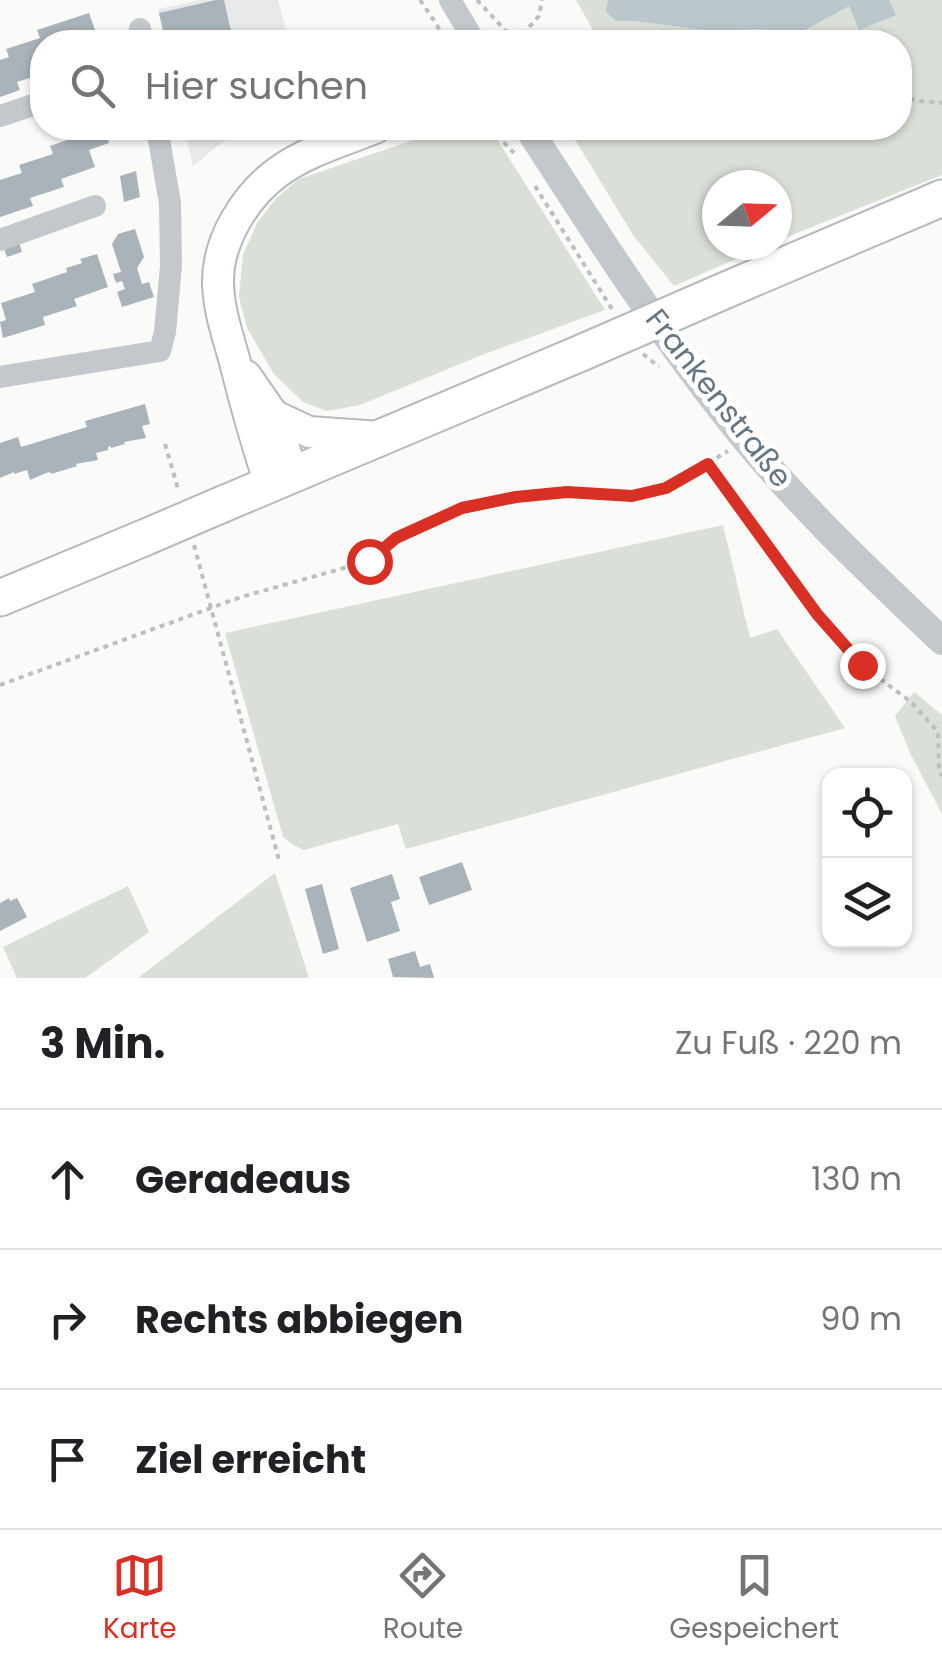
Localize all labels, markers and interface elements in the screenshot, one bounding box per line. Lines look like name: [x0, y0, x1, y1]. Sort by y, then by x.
search box: [30, 30, 912, 140]
icon: search: [65, 58, 120, 113]
text: Hier suchen: [145, 59, 368, 112]
north arrow: [702, 170, 792, 260]
street label: Frankenstraße: [636, 300, 802, 496]
route start: [347, 539, 393, 585]
route end: [840, 643, 886, 689]
map controls: [822, 768, 912, 948]
button: locate: [822, 768, 912, 858]
button: layers: [822, 858, 912, 948]
text: 3 Min.: [40, 1014, 165, 1073]
text: Zu Fuß · 220 m: [675, 1020, 902, 1065]
icon: ahead: [40, 1152, 95, 1207]
text: Geradeaus: [135, 1153, 351, 1206]
text: 130 m: [811, 1156, 902, 1201]
icon: right: [40, 1292, 95, 1347]
text: Rechts abbiegen: [135, 1293, 463, 1346]
text: 90 m: [820, 1296, 902, 1341]
icon: arrive: [40, 1432, 95, 1487]
text: Ziel erreicht: [135, 1433, 366, 1486]
tab: Karte: [103, 1548, 177, 1650]
tab: Route: [383, 1548, 463, 1650]
tab: Gespeichert: [669, 1548, 839, 1650]

